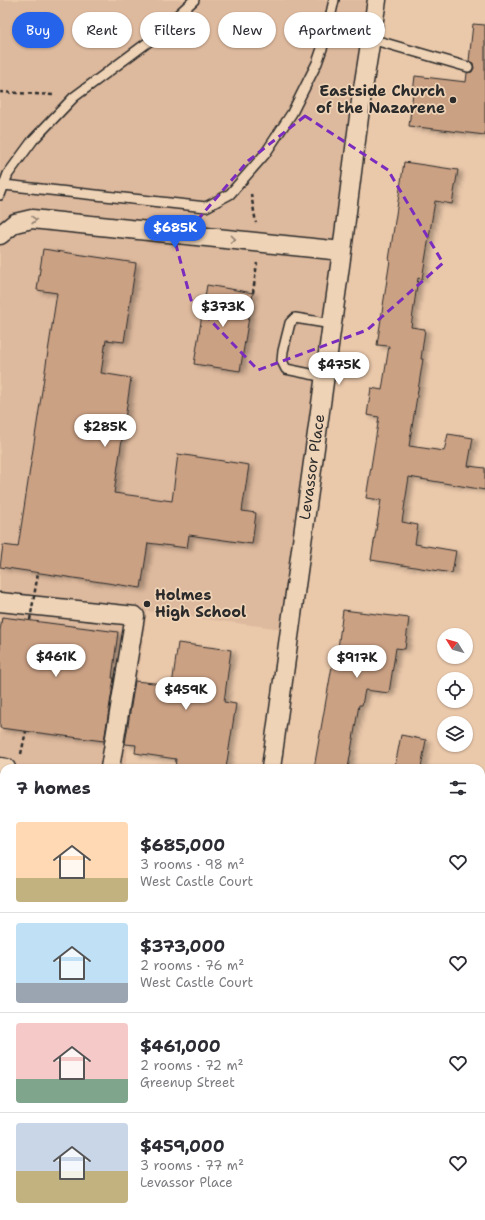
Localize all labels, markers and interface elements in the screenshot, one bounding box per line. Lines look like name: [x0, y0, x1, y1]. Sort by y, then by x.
chip: Buy: [12, 12, 64, 48]
chip: Rent: [72, 12, 132, 48]
chip: Filters: [140, 12, 210, 48]
chip: New: [218, 12, 276, 48]
chip: Apartment: [284, 12, 385, 48]
place label: Eastside Church of the Nazarene: [316, 81, 445, 118]
marker: Eastside Church of the Nazarene: [448, 95, 458, 105]
pin: $685K: [147, 215, 203, 249]
one-way arrow: [31, 216, 37, 224]
text: $685K: [153, 219, 197, 236]
one-way arrow: [230, 235, 236, 244]
pin: $373K: [195, 294, 251, 328]
text: $373K: [201, 298, 245, 315]
pin: $475K: [311, 352, 367, 386]
text: $475K: [317, 356, 361, 373]
street label: Levassor Place: [295, 413, 329, 521]
pin: $285K: [77, 414, 133, 448]
text: $285K: [83, 418, 127, 435]
place label: Holmes High School: [155, 585, 246, 622]
marker: Holmes High School: [142, 599, 152, 609]
north arrow: [437, 628, 473, 664]
map controls: [437, 628, 473, 752]
pin: $461K: [28, 644, 84, 678]
pin: $917K: [329, 645, 385, 679]
text: $461K: [36, 648, 76, 665]
text: $917K: [337, 649, 377, 666]
button: locate: [437, 672, 473, 708]
pin: $459K: [158, 677, 214, 711]
text: $459K: [164, 681, 208, 698]
button: layers: [437, 716, 473, 752]
text: 7 homes: [16, 777, 91, 799]
icon: filters: [447, 777, 469, 799]
text: $685,000: [140, 834, 225, 856]
icon: home: [48, 838, 96, 886]
icon: heart: [447, 851, 469, 873]
text: 3 rooms · 98 m²: [140, 856, 244, 873]
text: West Castle Court: [140, 873, 253, 890]
text: $373,000: [140, 935, 225, 957]
icon: home: [48, 939, 96, 987]
icon: heart: [447, 952, 469, 974]
text: 2 rooms · 76 m²: [140, 957, 244, 974]
text: West Castle Court: [140, 974, 253, 991]
text: $461,000: [140, 1035, 221, 1057]
icon: home: [48, 1039, 96, 1087]
icon: heart: [447, 1052, 469, 1074]
text: 2 rooms · 72 m²: [140, 1057, 244, 1074]
text: Greenup Street: [140, 1074, 235, 1091]
text: $459,000: [140, 1135, 225, 1157]
icon: home: [48, 1139, 96, 1187]
icon: heart: [447, 1152, 469, 1174]
text: 3 rooms · 77 m²: [140, 1157, 244, 1174]
text: Levassor Place: [140, 1174, 233, 1191]

